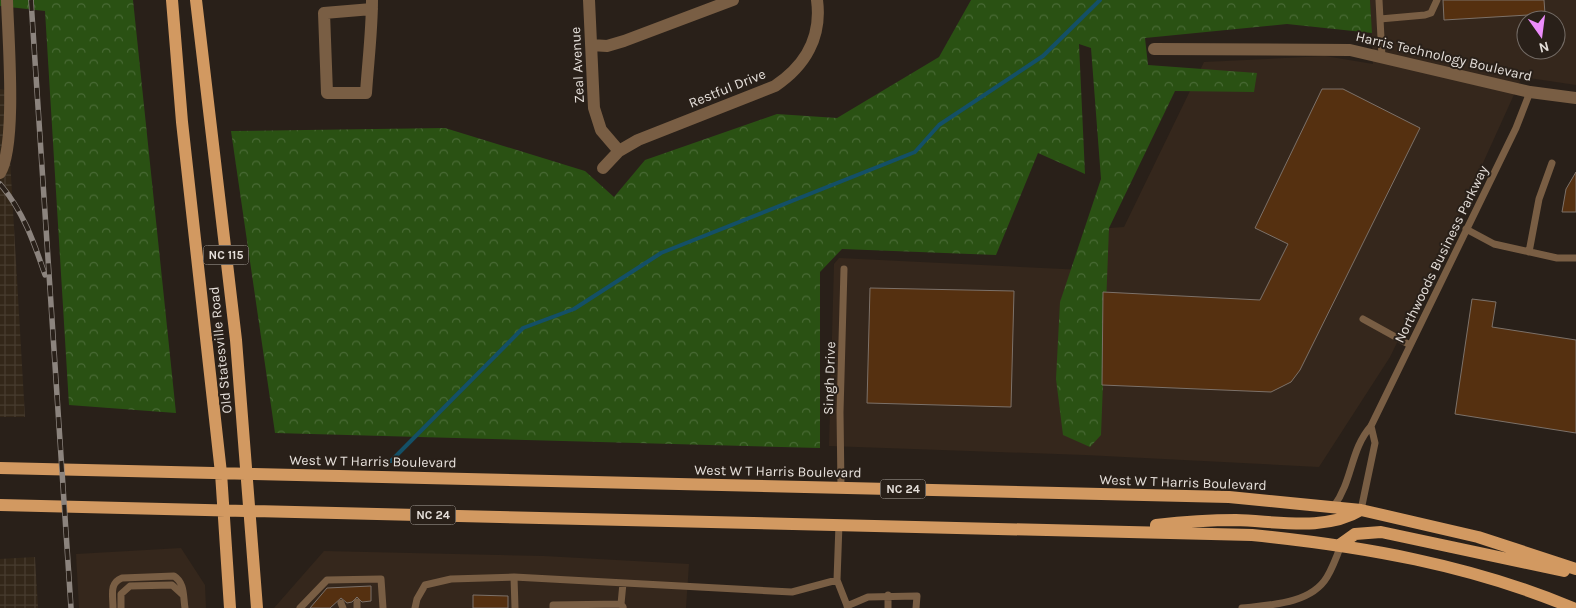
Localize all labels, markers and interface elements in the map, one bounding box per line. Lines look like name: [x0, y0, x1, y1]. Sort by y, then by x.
north arrow: [1516, 10, 1566, 60]
street label: Zeal Avenue: [567, 26, 588, 104]
street label: Harris Technology Boulevard: [1354, 28, 1534, 85]
text: N: [1537, 38, 1551, 57]
street label: Restful Drive: [686, 65, 768, 112]
street label: Northwoods Business Parkway: [1391, 162, 1492, 346]
road number: NC 115: [204, 246, 248, 264]
street label: Old Statesville Road: [205, 286, 236, 414]
street label: Singh Drive: [820, 341, 839, 415]
street label: West W T Harris Boulevard: [289, 452, 457, 471]
street label: West W T Harris Boulevard: [694, 462, 862, 481]
street label: West W T Harris Boulevard: [1099, 471, 1267, 494]
road number: NC 24: [880, 479, 926, 498]
road number: NC 24: [410, 506, 456, 524]

